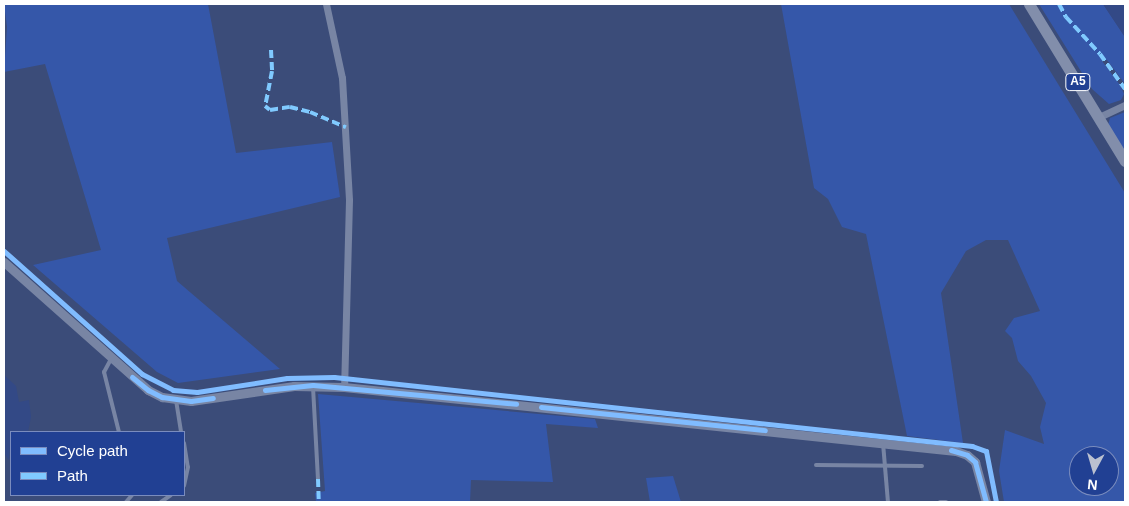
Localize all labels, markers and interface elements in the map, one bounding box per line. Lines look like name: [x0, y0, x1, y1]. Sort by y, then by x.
road number: A5: [1064, 72, 1092, 91]
legend: [10, 431, 185, 496]
text: Cycle path: [57, 442, 128, 459]
north arrow: [1069, 446, 1119, 496]
text: Path: [57, 467, 88, 484]
text: N: [1087, 476, 1098, 493]

